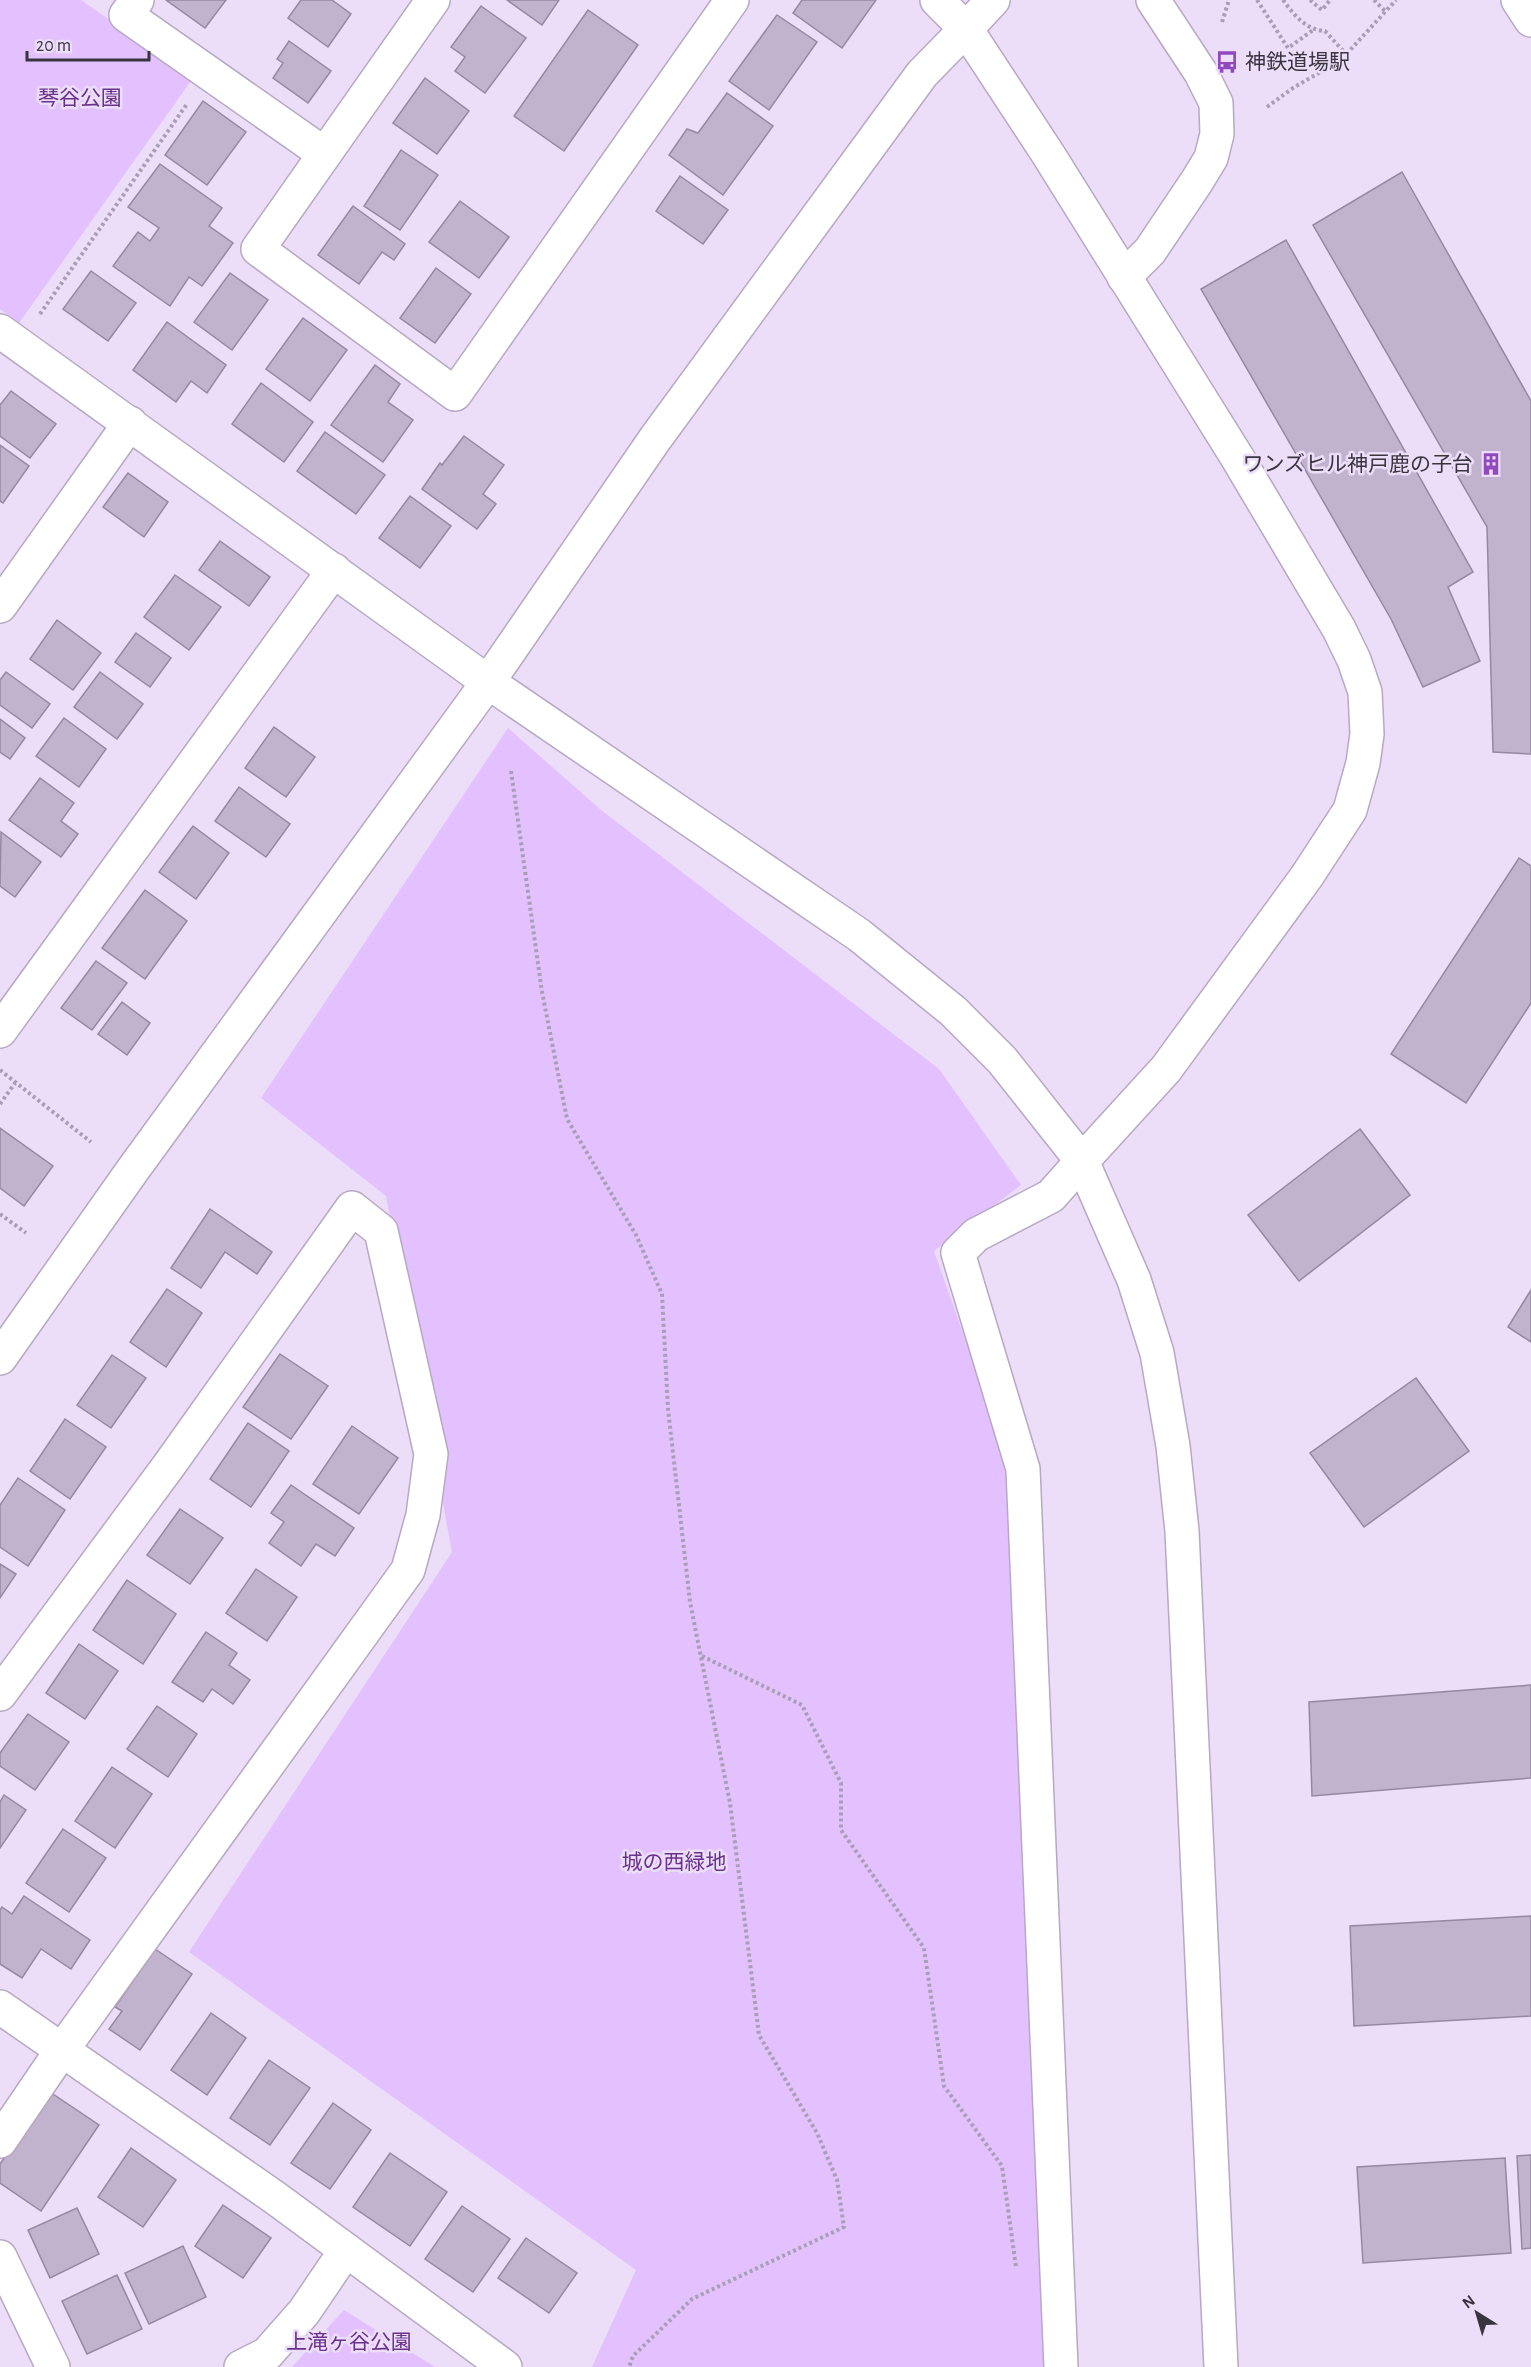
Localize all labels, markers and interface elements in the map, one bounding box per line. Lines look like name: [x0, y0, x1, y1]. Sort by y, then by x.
scale bar: [27, 24, 148, 62]
text: 20 m: [36, 37, 71, 55]
bus stop icon: 神鉄道場駅: [1214, 49, 1240, 75]
place label: 神鉄道場駅: [1245, 51, 1350, 73]
park label: 琴谷公園: [38, 87, 122, 109]
building icon: ワンズヒル神戸鹿の子台: [1478, 451, 1504, 477]
place label: ワンズヒル神戸鹿の子台: [1242, 452, 1473, 475]
park label: 城の西緑地: [622, 1851, 727, 1873]
north arrow: [1447, 2283, 1507, 2343]
text: N: [1459, 2292, 1478, 2312]
park label: 上滝ヶ谷公園: [286, 2331, 412, 2353]

